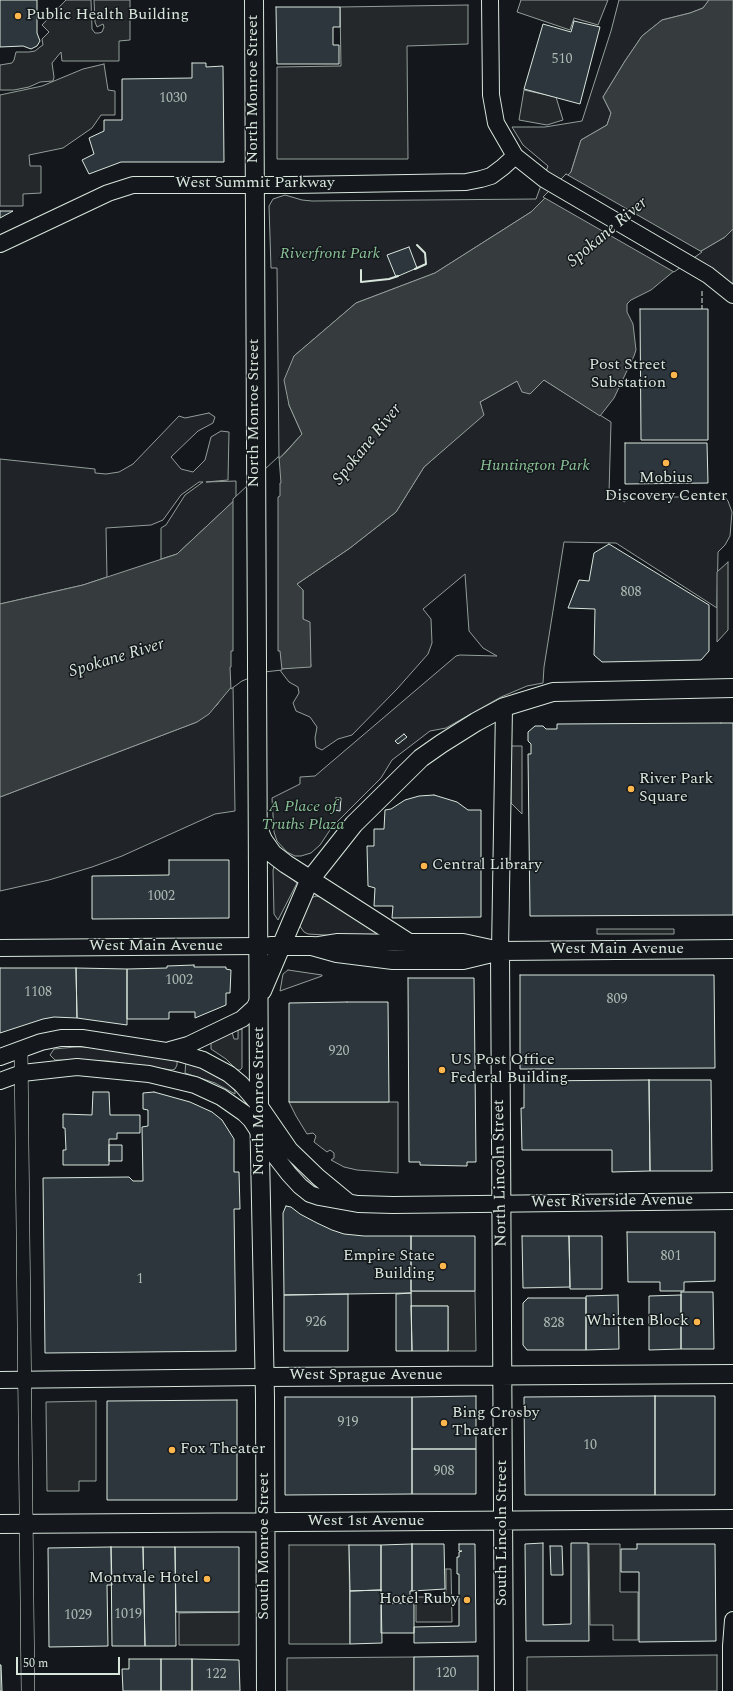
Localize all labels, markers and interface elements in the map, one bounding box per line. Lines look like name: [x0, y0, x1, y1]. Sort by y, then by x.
place label: Public Health Building: [26, 6, 189, 26]
marker: Public Health Building: [13, 11, 23, 21]
street label: North Monroe Street: [244, 15, 264, 163]
house number: 510: [552, 52, 572, 68]
house number: 1030: [159, 91, 187, 107]
street label: West Summit Parkway: [175, 174, 335, 194]
water label: Spokane River: [564, 194, 652, 272]
park label: Riverfront Park: [280, 245, 380, 265]
street label: North Monroe Street: [245, 339, 265, 487]
place label: Post Street Substation: [589, 356, 666, 394]
marker: Post Street Substation: [669, 370, 679, 380]
water label: Spokane River: [329, 400, 407, 490]
park label: Huntington Park: [480, 457, 590, 477]
marker: Mobius Discovery Center: [661, 458, 671, 468]
place label: Mobius Discovery Center: [605, 469, 727, 507]
house number: 808: [621, 585, 641, 601]
water label: Spokane River: [67, 635, 167, 683]
place label: River Park Square: [639, 770, 713, 808]
marker: River Park Square: [626, 784, 636, 794]
park label: A Place of Truths Plaza: [262, 798, 344, 836]
place label: Central Library: [432, 856, 542, 876]
marker: Central Library: [419, 861, 429, 871]
house number: 1002: [147, 889, 175, 905]
street label: West Main Avenue: [89, 937, 223, 957]
street label: West Main Avenue: [550, 940, 684, 960]
house number: 1002: [165, 973, 193, 989]
house number: 1108: [24, 985, 52, 1001]
house number: 809: [607, 992, 627, 1008]
street label: North Monroe Street: [250, 1027, 270, 1175]
house number: 920: [329, 1044, 349, 1060]
place label: US Post Office Federal Building: [450, 1051, 568, 1089]
marker: US Post Office Federal Building: [437, 1065, 447, 1075]
street label: North Lincoln Street: [490, 1099, 512, 1247]
street label: West Riverside Avenue: [531, 1191, 693, 1213]
place label: Empire State Building: [343, 1247, 435, 1285]
house number: 801: [661, 1249, 681, 1265]
marker: Empire State Building: [438, 1261, 448, 1271]
house number: 1: [137, 1272, 143, 1288]
place label: Whitten Block: [586, 1312, 689, 1332]
house number: 926: [306, 1315, 326, 1331]
house number: 828: [544, 1316, 564, 1332]
marker: Whitten Block: [692, 1317, 702, 1327]
street label: West Sprague Avenue: [289, 1366, 443, 1386]
place label: Bing Crosby Theater: [452, 1404, 540, 1442]
house number: 919: [338, 1415, 358, 1431]
marker: Bing Crosby Theater: [439, 1418, 449, 1428]
house number: 10: [583, 1438, 597, 1454]
place label: Fox Theater: [180, 1440, 265, 1460]
marker: Fox Theater: [167, 1445, 177, 1455]
street label: South Lincoln Street: [493, 1460, 513, 1606]
house number: 908: [434, 1464, 454, 1480]
street label: South Monroe Street: [255, 1472, 275, 1620]
street label: West 1st Avenue: [308, 1512, 424, 1532]
place label: Montvale Hotel: [88, 1569, 199, 1589]
marker: Montvale Hotel: [202, 1574, 212, 1584]
place label: Hotel Ruby: [379, 1590, 459, 1610]
marker: Hotel Ruby: [462, 1595, 472, 1605]
house number: 1019: [114, 1607, 142, 1623]
house number: 1029: [64, 1608, 92, 1624]
scale bar: [18, 1649, 122, 1675]
text: 50 m: [23, 1654, 48, 1673]
house number: 120: [436, 1666, 456, 1682]
house number: 122: [206, 1667, 226, 1683]

